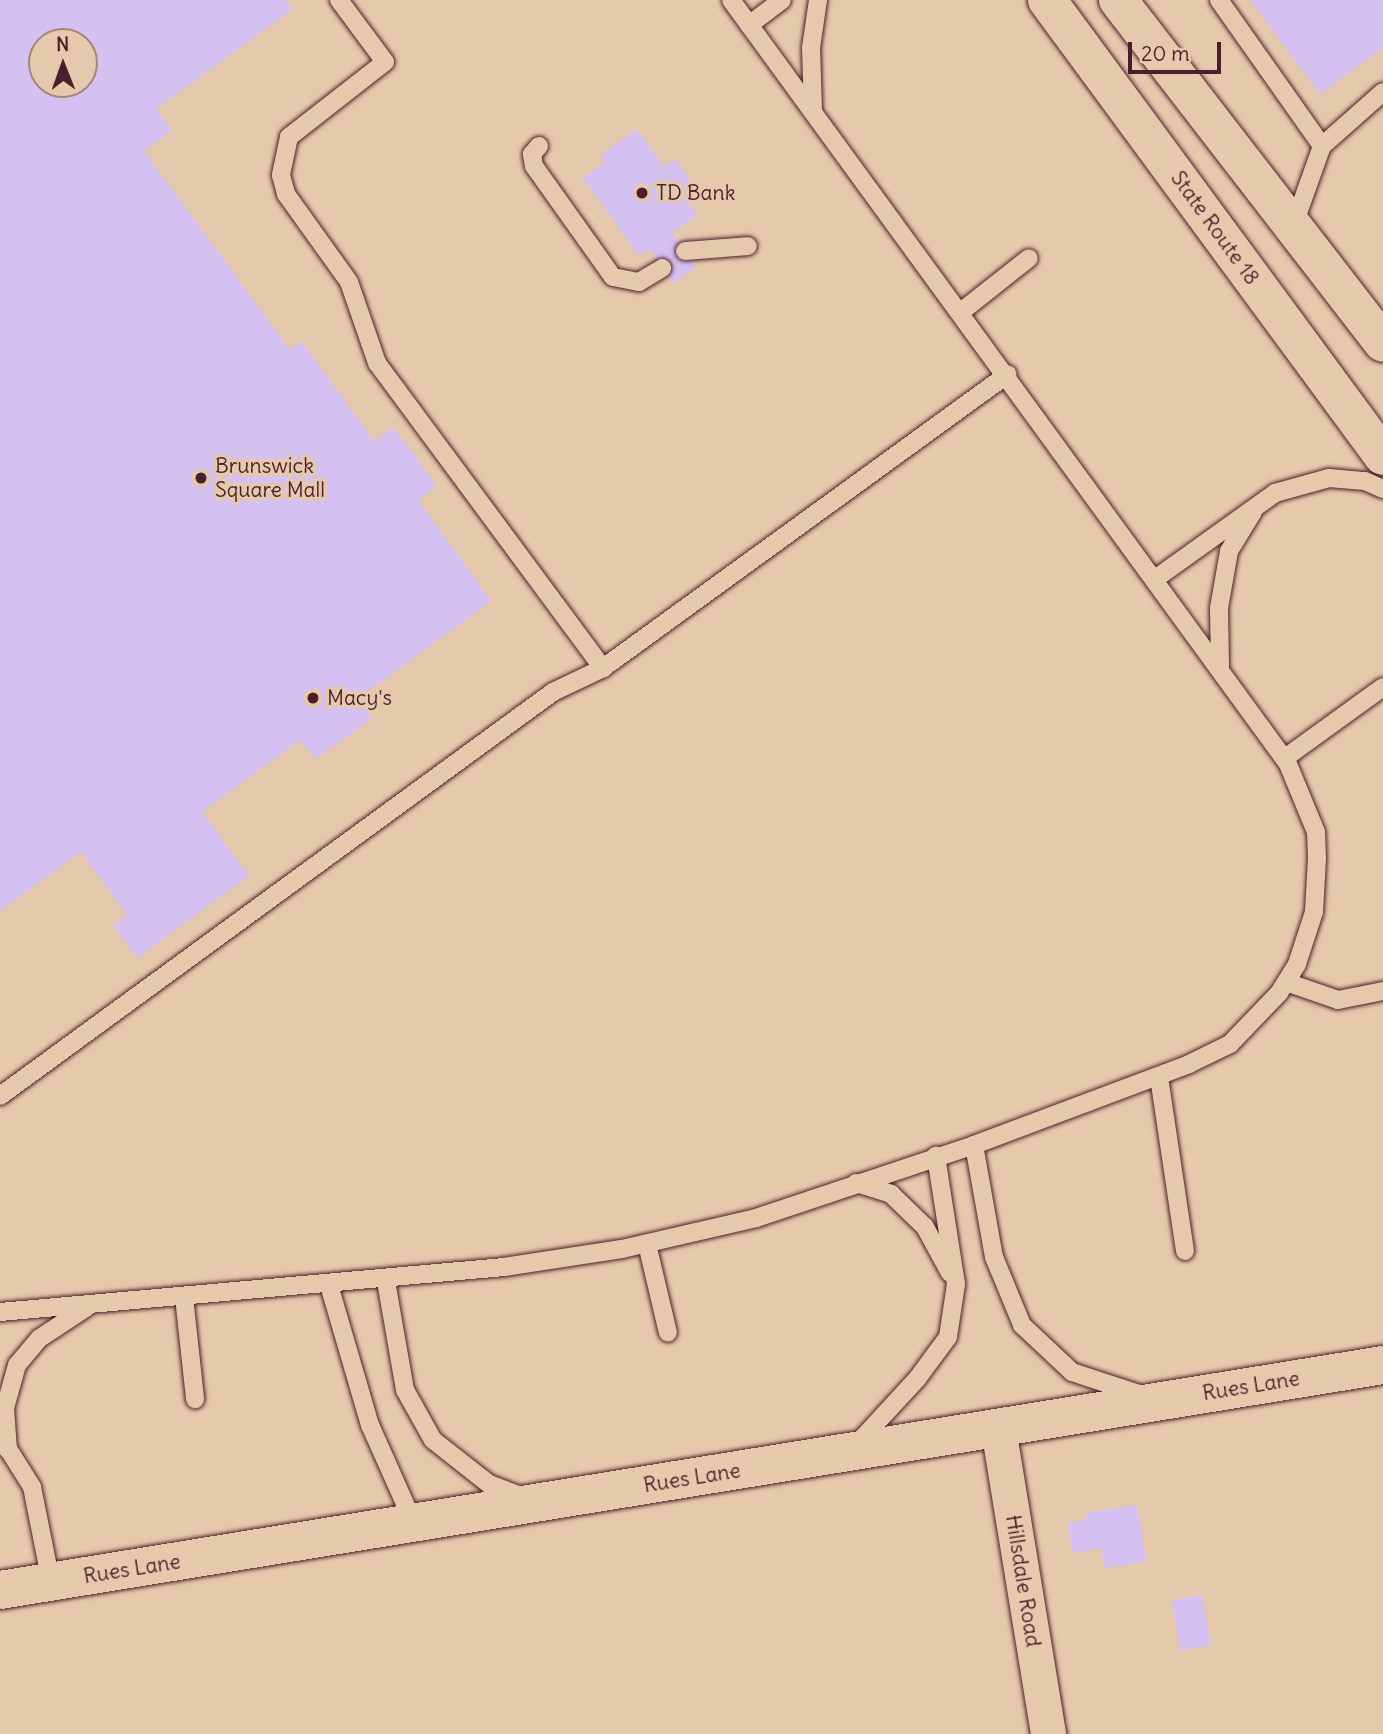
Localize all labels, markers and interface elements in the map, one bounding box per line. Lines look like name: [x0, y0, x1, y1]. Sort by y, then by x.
north arrow: [28, 28, 98, 98]
scale bar: [1131, 28, 1224, 72]
text: N: [56, 32, 69, 56]
text: 20 m: [1141, 40, 1190, 67]
street label: State Route 18: [1165, 166, 1265, 290]
place label: TD Bank: [656, 180, 735, 206]
marker: TD Bank: [634, 185, 650, 201]
place label: Brunswick Square Mall: [215, 453, 325, 503]
marker: Brunswick Square Mall: [193, 470, 209, 486]
place label: Macy's: [327, 685, 392, 711]
marker: Macy's: [305, 690, 321, 706]
street label: Rues Lane: [1201, 1366, 1301, 1406]
street label: Rues Lane: [642, 1458, 742, 1498]
street label: Hillsdale Road: [1000, 1513, 1046, 1649]
street label: Rues Lane: [82, 1549, 182, 1589]

